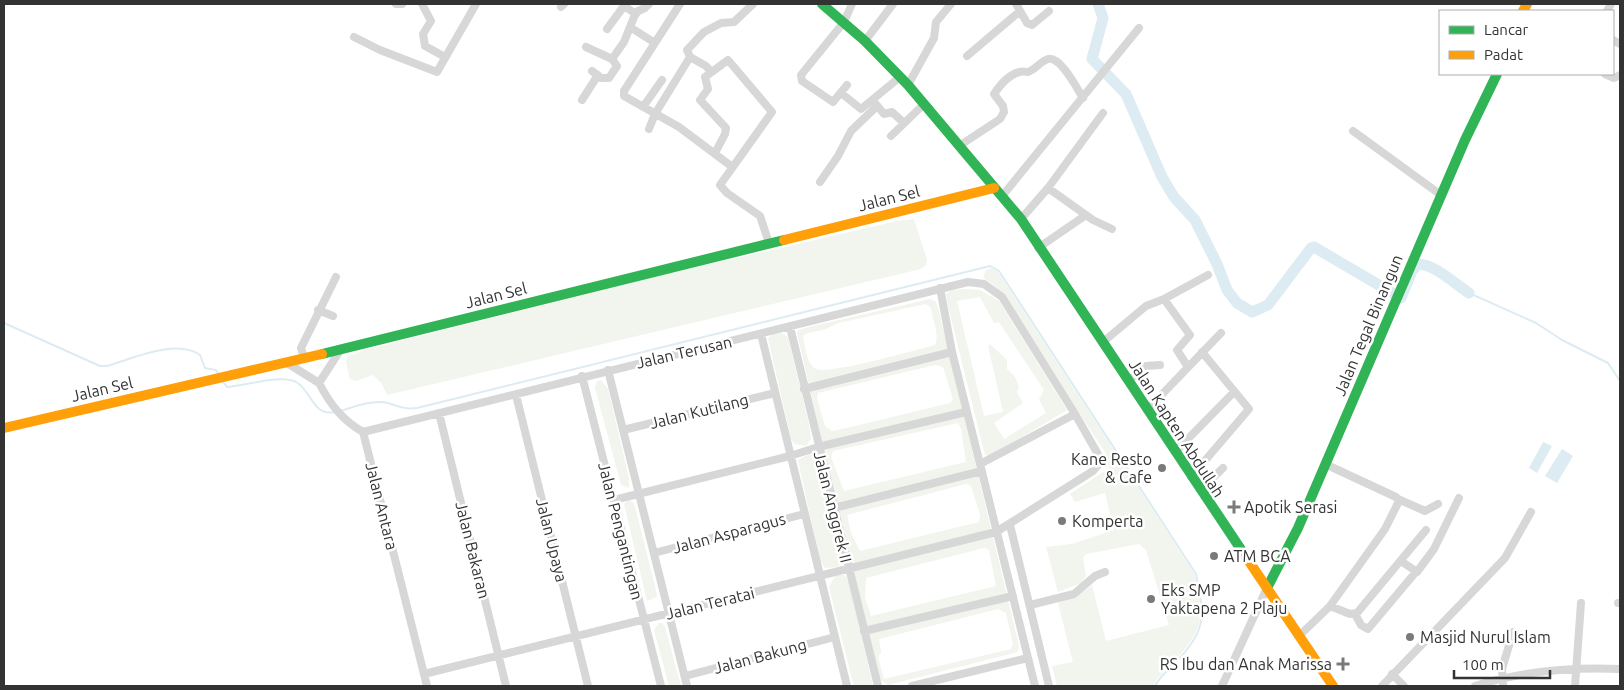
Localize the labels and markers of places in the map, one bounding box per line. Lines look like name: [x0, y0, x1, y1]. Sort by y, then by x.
place label: Kane Resto & Cafe: [1071, 450, 1152, 486]
marker: Kane Resto & Cafe: [1156, 462, 1168, 474]
place label: Apotik Serasi: [1244, 498, 1337, 516]
marker: Apotik Serasi: [1228, 501, 1240, 513]
place label: Komperta: [1072, 512, 1143, 530]
marker: Komperta: [1056, 515, 1068, 527]
place label: ATM BCA: [1224, 547, 1291, 565]
marker: ATM BCA: [1208, 550, 1220, 562]
place label: Eks SMP Yaktapena 2 Plaju: [1161, 581, 1287, 617]
marker: Eks SMP Yaktapena 2 Plaju: [1145, 593, 1157, 605]
place label: Masjid Nurul Islam: [1420, 628, 1551, 646]
marker: Masjid Nurul Islam: [1404, 631, 1416, 643]
place label: RS Ibu dan Anak Marissa: [1160, 655, 1332, 673]
marker: RS Ibu dan Anak Marissa: [1336, 657, 1350, 671]

